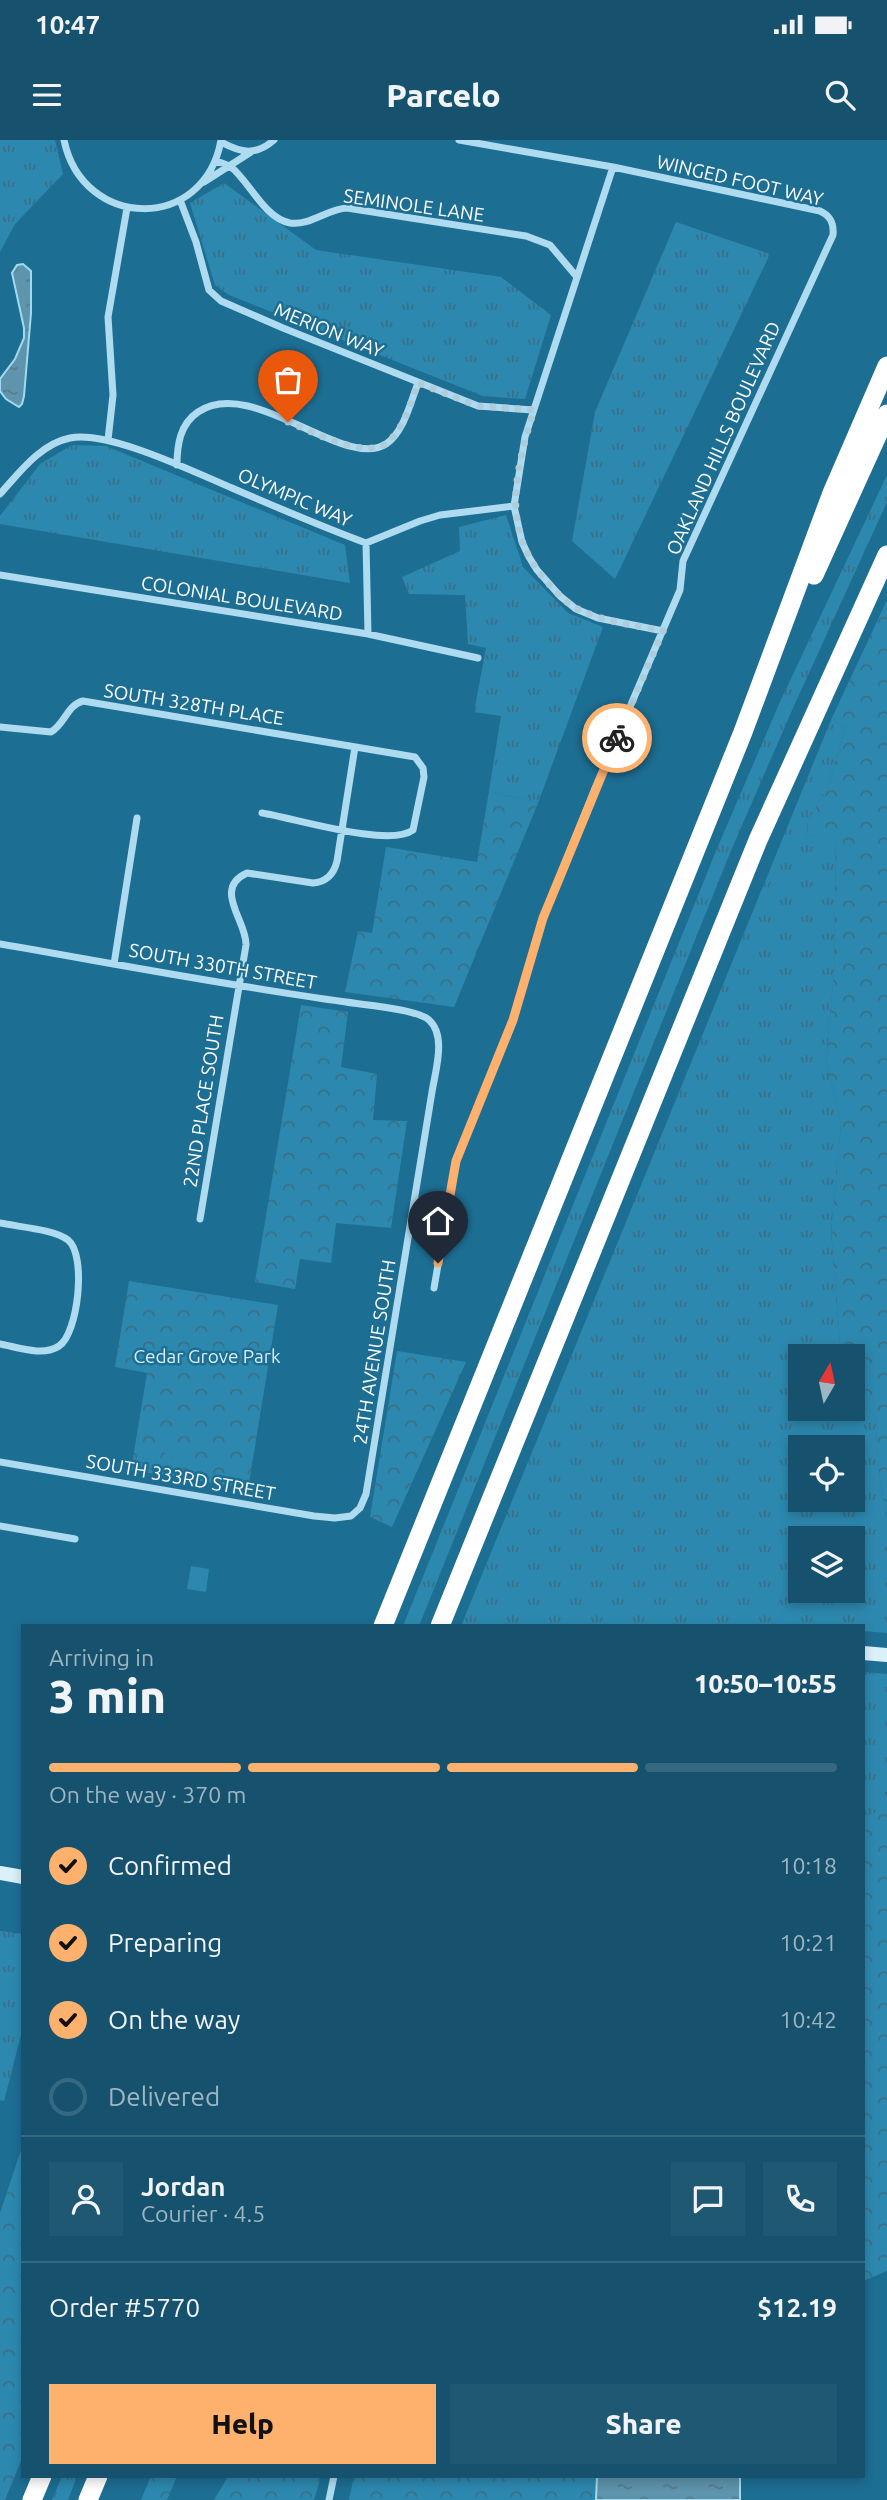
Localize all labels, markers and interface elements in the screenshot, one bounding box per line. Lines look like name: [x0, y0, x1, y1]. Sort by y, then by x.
text: 10:47: [35, 10, 100, 39]
icon: menu: [28, 76, 66, 114]
icon: search: [821, 76, 859, 114]
text: Parcelo: [386, 77, 501, 113]
street label: WINGED FOOT WAY: [654, 150, 826, 210]
street label: SEMINOLE LANE: [342, 184, 486, 226]
street label: MERION WAY: [271, 298, 387, 362]
street label: OAKLAND HILLS BOULEVARD: [661, 318, 785, 558]
pin: [258, 350, 318, 422]
icon: bag: [269, 361, 307, 399]
street label: OLYMPIC WAY: [235, 463, 355, 531]
street label: COLONIAL BOULEVARD: [140, 571, 344, 625]
street label: SOUTH 328TH PLACE: [102, 679, 286, 729]
courier: [582, 703, 652, 773]
icon: bike: [598, 719, 636, 757]
street label: SOUTH 330TH STREET: [127, 939, 319, 993]
street label: 22ND PLACE SOUTH: [178, 1013, 228, 1189]
pin: [408, 1191, 468, 1263]
icon: home: [419, 1202, 457, 1240]
street label: 24TH AVENUE SOUTH: [349, 1258, 399, 1446]
north arrow: [788, 1344, 864, 1421]
map controls: [788, 1344, 865, 1603]
park label: Cedar Grove Park: [133, 1345, 281, 1367]
button: locate: [788, 1435, 865, 1512]
street label: SOUTH 333RD STREET: [85, 1450, 278, 1505]
button: layers: [788, 1526, 865, 1603]
text: Arriving in: [49, 1645, 154, 1670]
text: 10:50–10:55: [694, 1669, 837, 1698]
text: 3 min: [49, 1670, 166, 1722]
text: On the way · 370 m: [49, 1782, 246, 1807]
icon: check: [49, 1847, 87, 1885]
text: Confirmed: [108, 1851, 232, 1880]
text: 10:18: [779, 1853, 837, 1878]
icon: check: [49, 1924, 87, 1962]
text: Preparing: [108, 1928, 222, 1957]
text: 10:21: [779, 1930, 837, 1955]
icon: check: [49, 2001, 87, 2039]
text: On the way: [108, 2005, 240, 2034]
text: 10:42: [779, 2007, 837, 2032]
text: Delivered: [108, 2082, 220, 2111]
button: person: [49, 2162, 123, 2236]
button: chat: [671, 2162, 745, 2236]
button: phone: [763, 2162, 837, 2236]
text: Jordan: [141, 2172, 226, 2201]
text: Courier · 4.5: [141, 2201, 265, 2226]
text: Order #5770: [49, 2293, 200, 2322]
text: $12.19: [757, 2293, 837, 2322]
button: Help: [49, 2384, 436, 2464]
button: Share: [450, 2384, 837, 2464]

